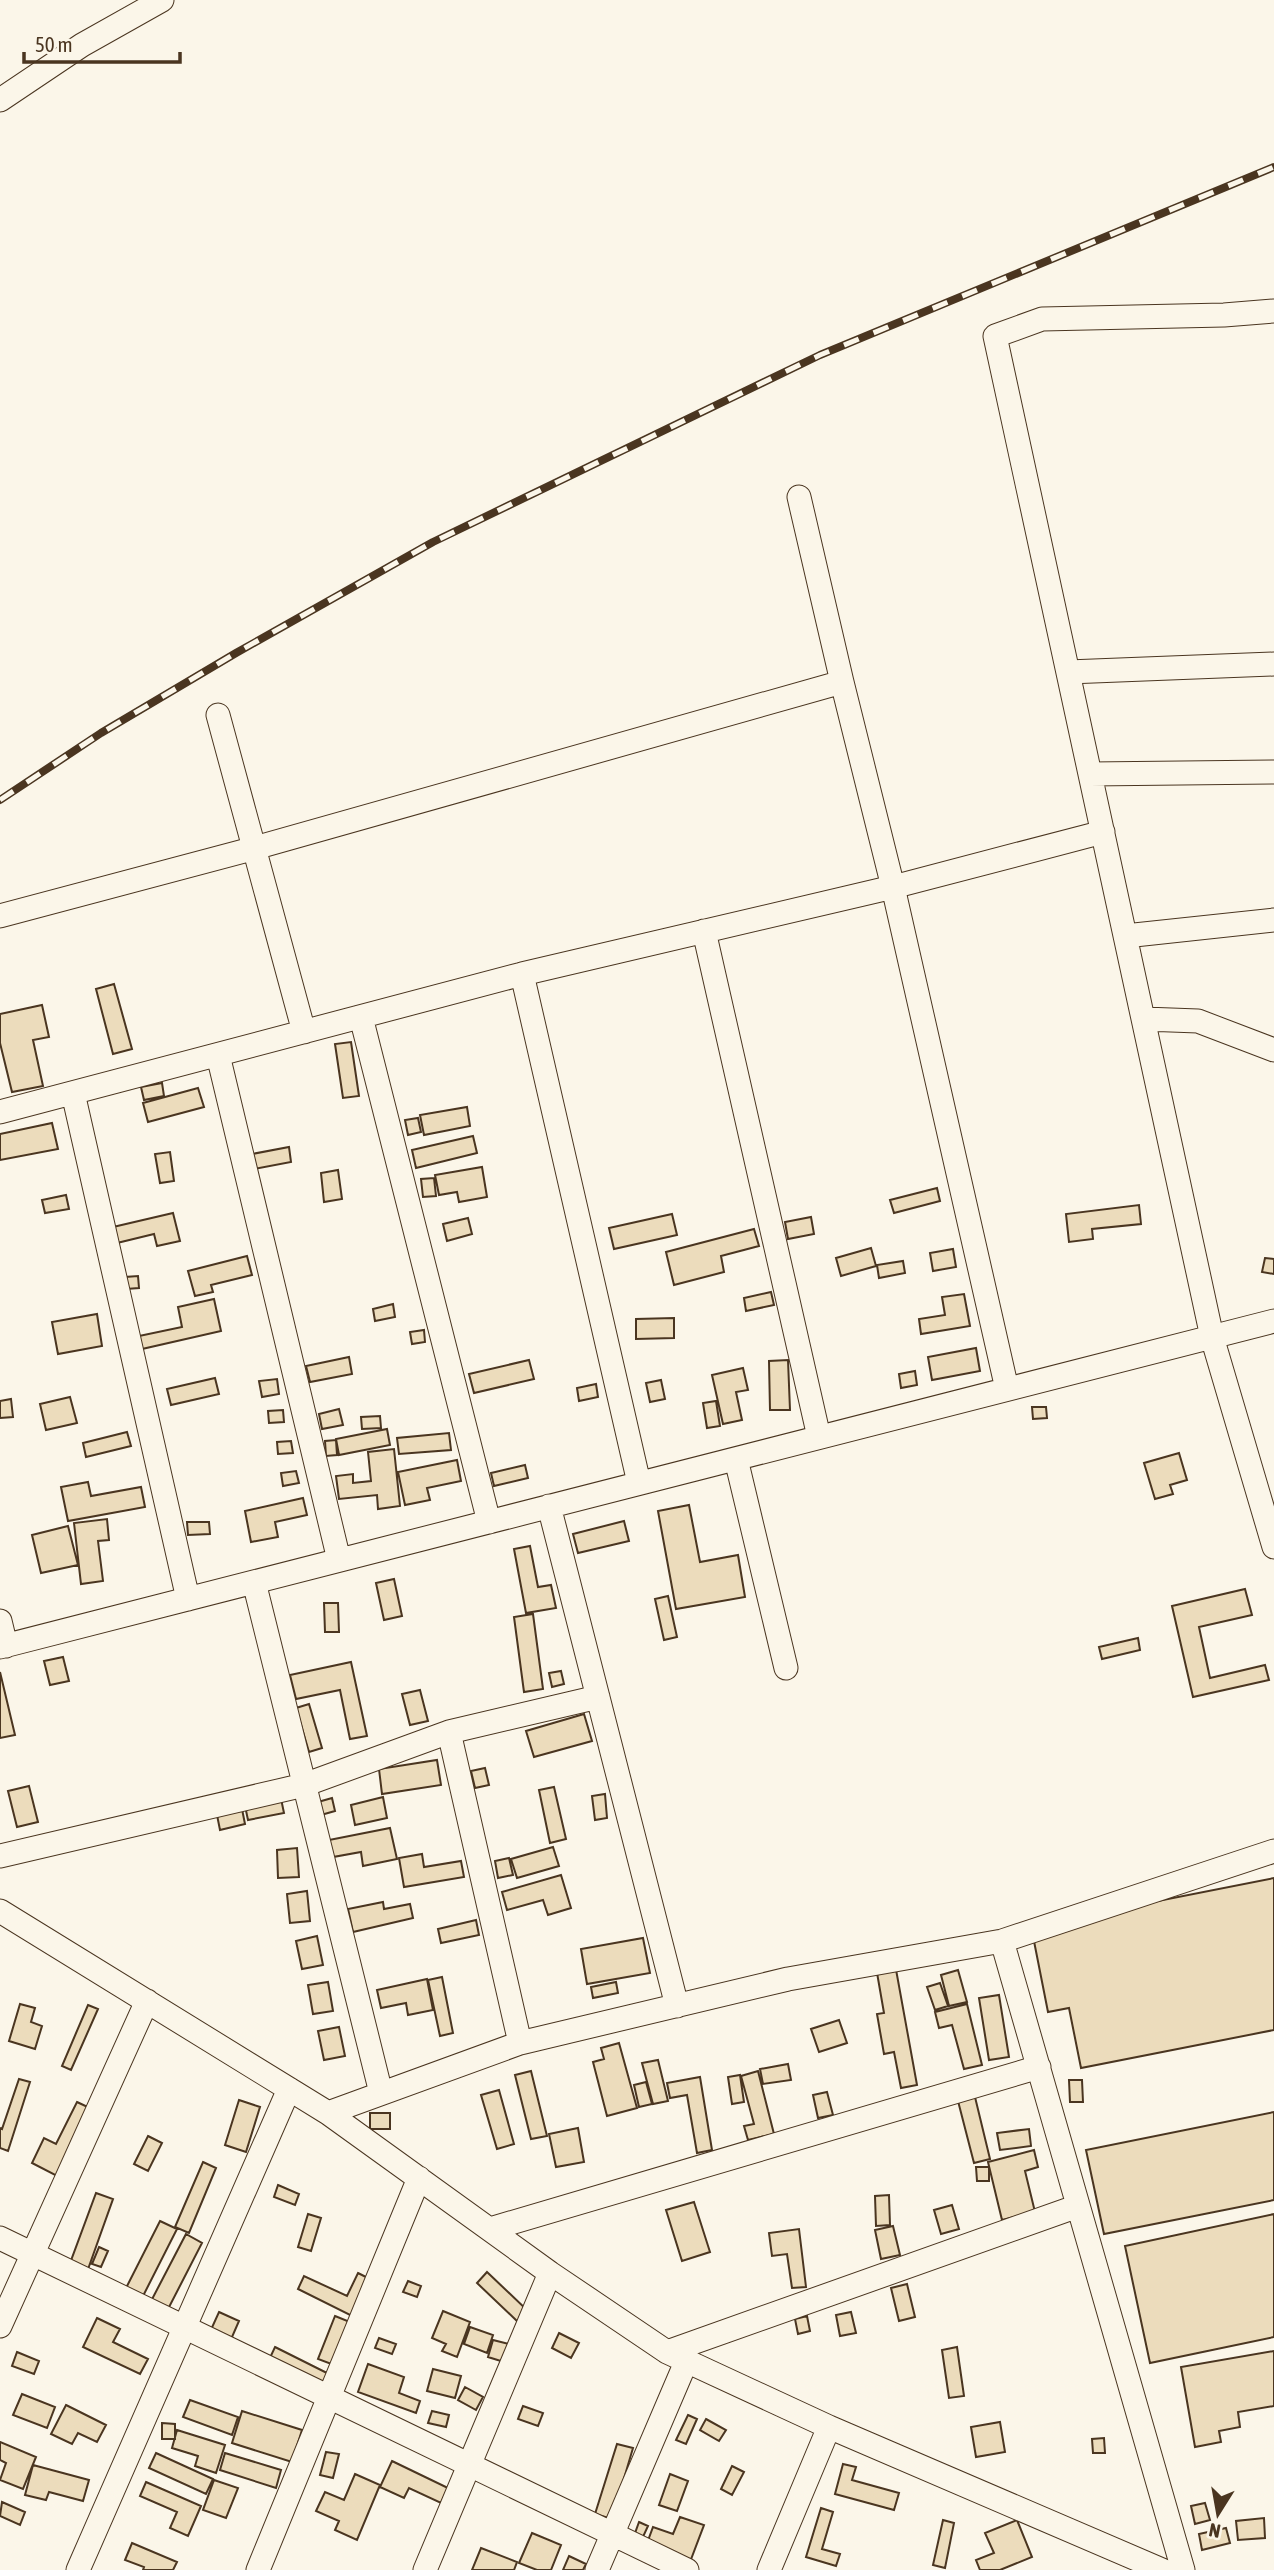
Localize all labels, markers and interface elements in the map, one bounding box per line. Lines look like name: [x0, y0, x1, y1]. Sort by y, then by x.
scale bar: [24, 21, 180, 65]
text: 50 m: [35, 32, 73, 56]
north arrow: [1183, 2479, 1253, 2549]
text: N: [1207, 2519, 1222, 2543]

